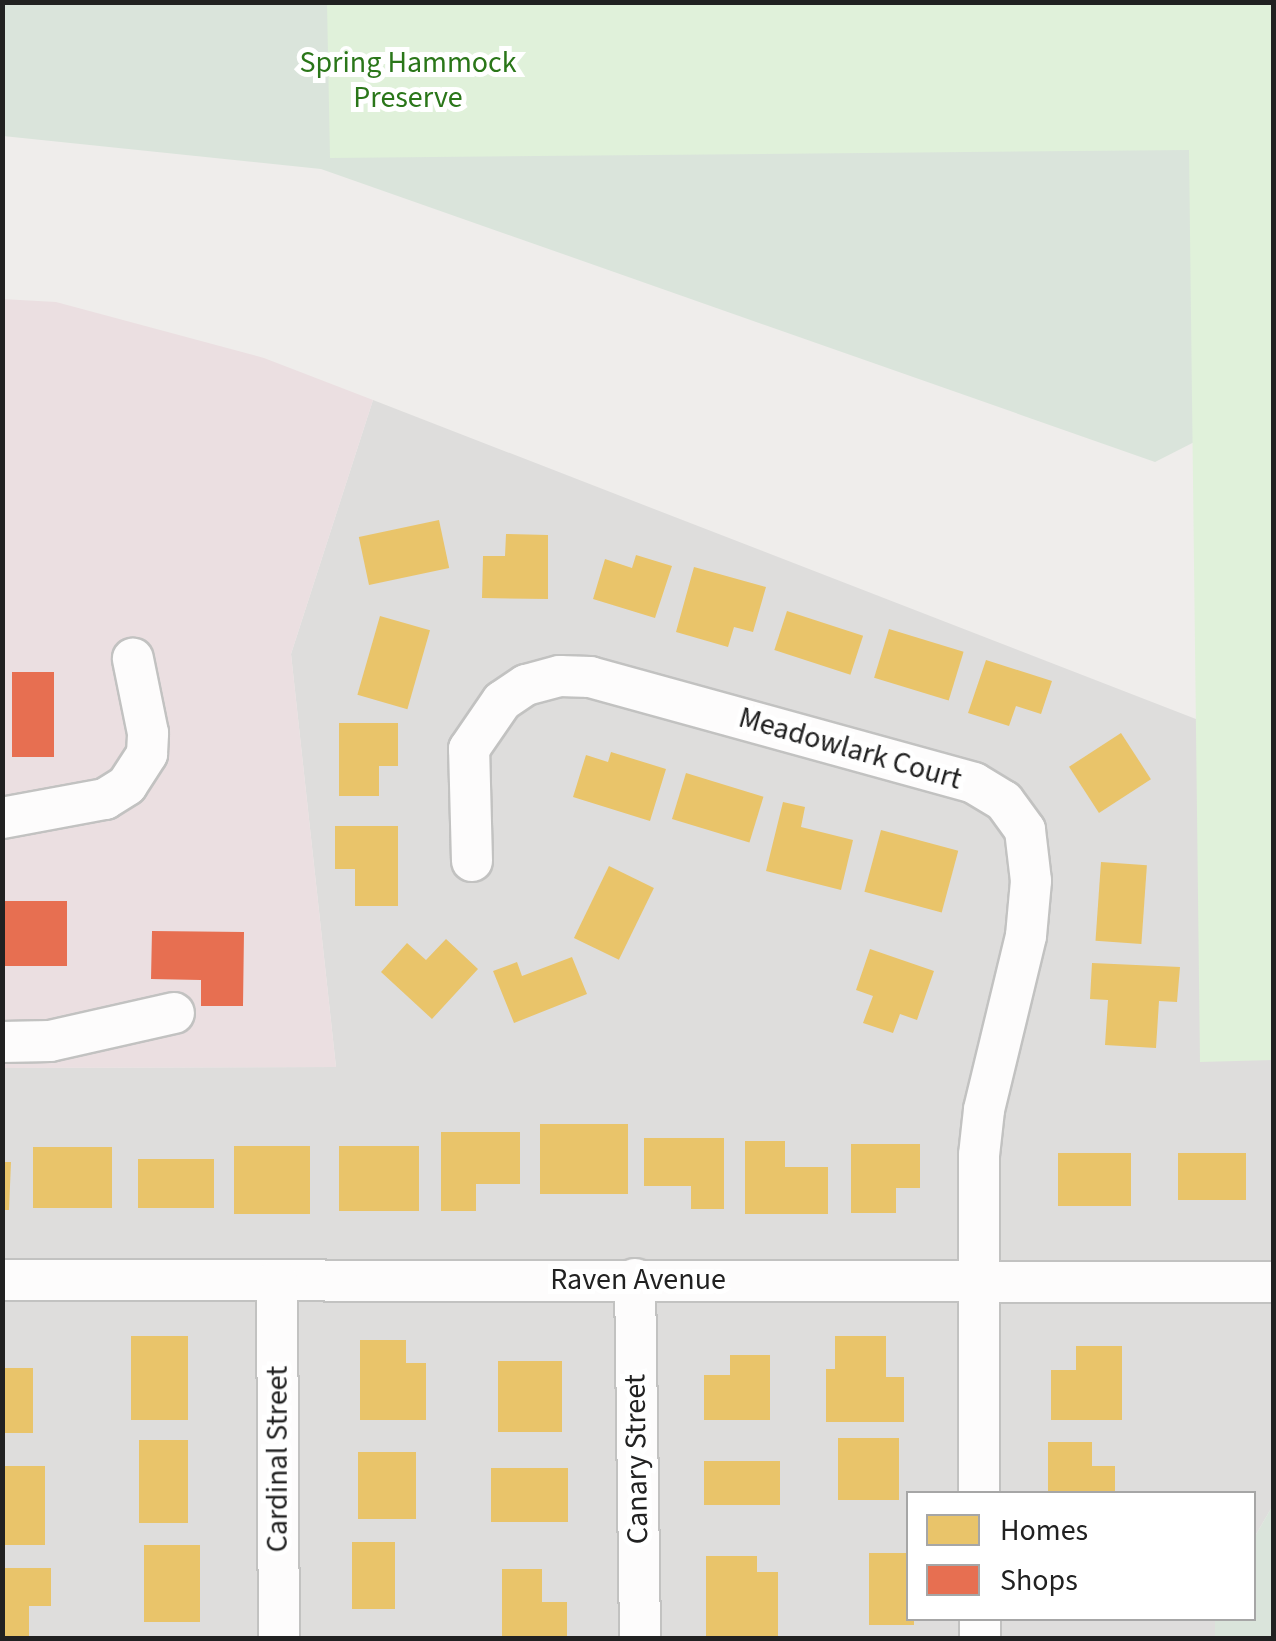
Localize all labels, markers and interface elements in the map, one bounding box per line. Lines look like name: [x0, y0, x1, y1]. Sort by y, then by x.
park label: Spring Hammock Preserve: [299, 45, 517, 116]
street label: Meadowlark Court: [734, 700, 966, 798]
street label: Raven Avenue: [550, 1262, 726, 1298]
street label: Cardinal Street: [260, 1366, 296, 1552]
street label: Canary Street: [618, 1374, 656, 1544]
legend: [906, 1491, 1256, 1621]
text: Homes: [1000, 1509, 1088, 1552]
text: Shops: [1000, 1559, 1078, 1602]

